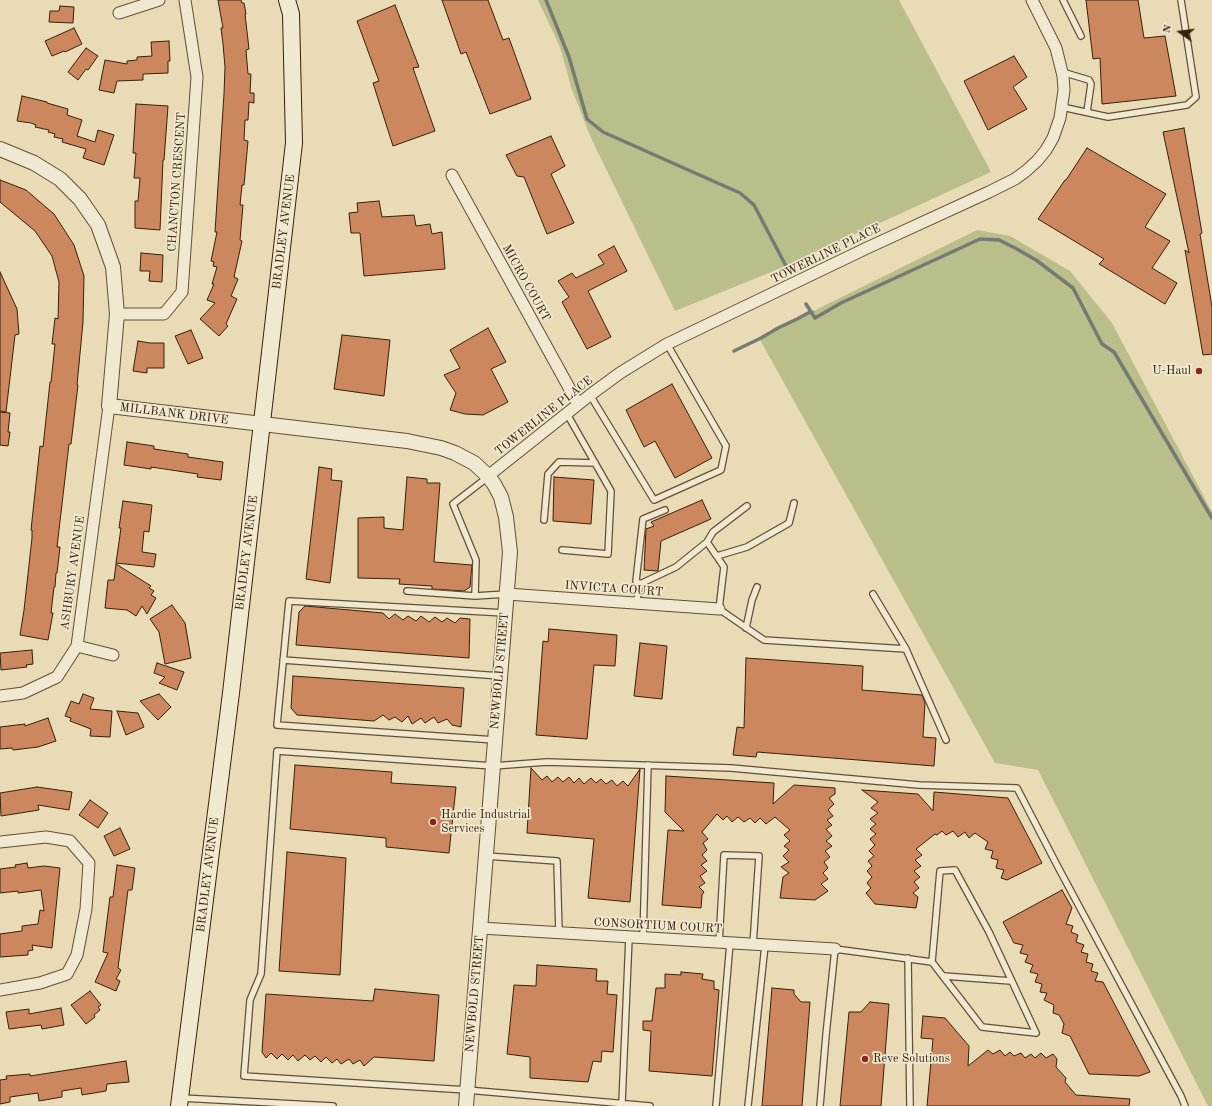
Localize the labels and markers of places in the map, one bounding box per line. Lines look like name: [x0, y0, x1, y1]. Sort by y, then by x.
place label: U-Haul: [1152, 364, 1191, 378]
marker: U-Haul: [1194, 366, 1204, 376]
place label: Hardie Industrial Services: [441, 808, 530, 836]
marker: Hardie Industrial Services: [428, 817, 438, 827]
place label: Reve Solutions: [873, 1052, 950, 1066]
marker: Reve Solutions: [860, 1054, 870, 1064]

